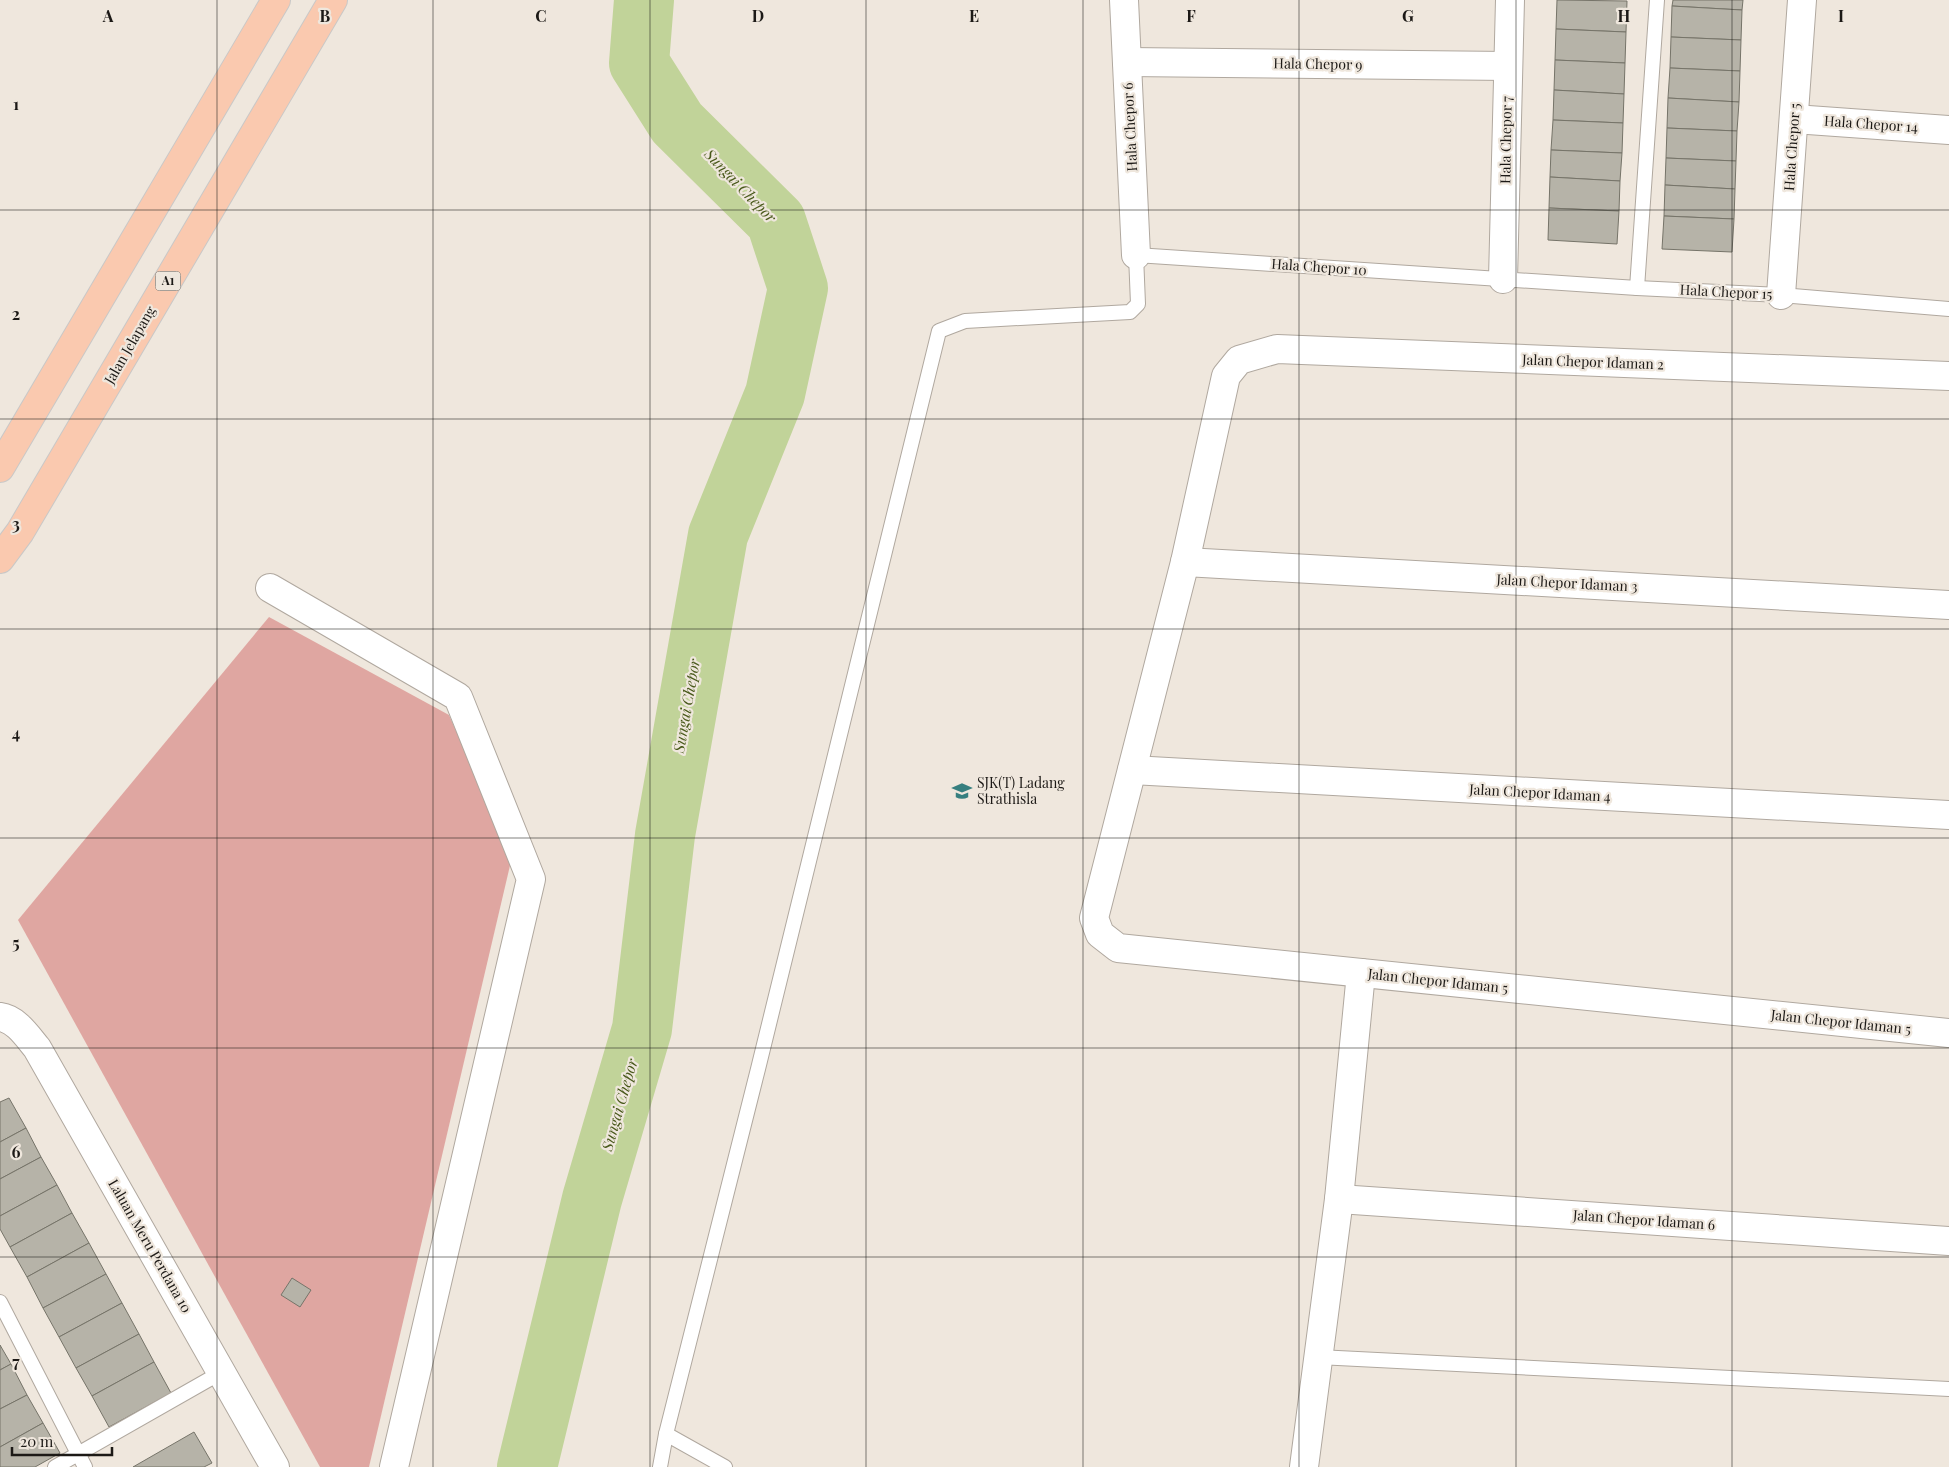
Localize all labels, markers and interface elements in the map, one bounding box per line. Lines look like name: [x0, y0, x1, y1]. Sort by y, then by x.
text: A: [102, 5, 114, 26]
text: B: [320, 5, 331, 26]
text: C: [535, 5, 547, 26]
text: D: [752, 5, 764, 26]
text: E: [969, 5, 979, 26]
text: F: [1186, 5, 1196, 26]
text: G: [1402, 5, 1414, 26]
text: H: [1618, 5, 1631, 26]
text: I: [1838, 5, 1844, 26]
street label: Hala Chepor 9: [1273, 53, 1363, 74]
street label: Hala Chepor 6: [1118, 82, 1141, 172]
text: 1: [13, 93, 19, 114]
street label: Hala Chepor 7: [1495, 96, 1516, 184]
street label: Hala Chepor 5: [1779, 102, 1804, 191]
street label: Hala Chepor 14: [1823, 111, 1919, 136]
water label: Sungai Chepor: [700, 143, 781, 227]
street label: Hala Chepor 10: [1271, 254, 1367, 279]
road number: A1: [156, 272, 180, 290]
street label: Hala Chepor 15: [1679, 280, 1773, 303]
street label: Jalan Jelapang: [99, 302, 160, 388]
text: 2: [12, 303, 20, 324]
street label: Jalan Chepor Idaman 2: [1521, 349, 1664, 373]
text: 3: [12, 513, 20, 534]
street label: Jalan Chepor Idaman 3: [1495, 569, 1638, 596]
water label: Sungai Chepor: [668, 657, 704, 755]
text: 4: [12, 722, 20, 743]
place label: SJK(T) Ladang Strathisla: [977, 773, 1065, 808]
street label: Jalan Chepor Idaman 4: [1468, 779, 1611, 806]
school or university icon: SJK(T) Ladang Strathisla: [951, 780, 973, 802]
text: 5: [12, 932, 20, 953]
street label: Jalan Chepor Idaman 5: [1366, 964, 1509, 997]
street label: Jalan Chepor Idaman 5: [1769, 1005, 1912, 1038]
water label: Sungai Chepor: [596, 1056, 642, 1154]
text: 6: [12, 1141, 21, 1162]
street label: Laluan Meru Perdana 10: [104, 1175, 197, 1316]
street label: Jalan Chepor Idaman 6: [1571, 1205, 1716, 1234]
text: 7: [12, 1351, 20, 1372]
scale bar: [12, 1424, 112, 1456]
text: 20 m: [20, 1431, 54, 1451]

